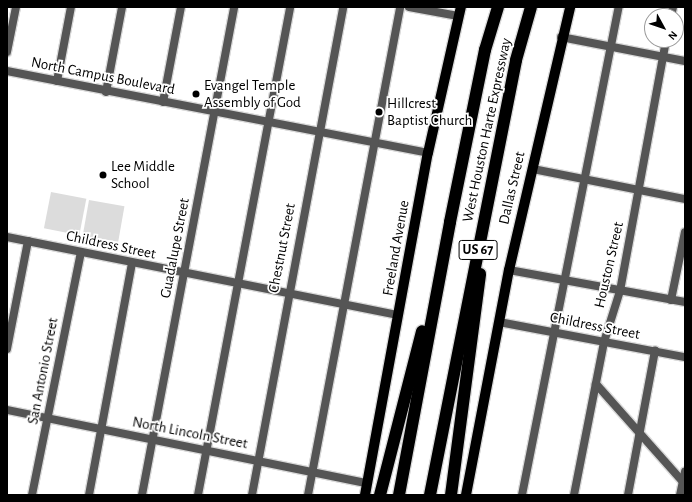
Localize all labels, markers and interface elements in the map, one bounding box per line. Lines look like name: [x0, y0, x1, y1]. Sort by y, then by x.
north arrow: [644, 8, 684, 48]
text: N: [666, 29, 679, 42]
street label: West Houston Harte Expressway: [459, 36, 515, 224]
street label: North Campus Boulevard: [30, 53, 176, 99]
place label: Evangel Temple Assembly of God: [204, 76, 301, 111]
marker: Evangel Temple Assembly of God: [191, 89, 201, 99]
place label: Hillcrest Baptist Church: [387, 94, 472, 129]
marker: Hillcrest Baptist Church: [374, 107, 384, 117]
street label: Dallas Street: [495, 150, 529, 226]
place label: Lee Middle School: [111, 157, 175, 192]
marker: Lee Middle School: [98, 170, 108, 180]
street label: Guadalupe Street: [156, 196, 194, 300]
street label: Freeland Avenue: [379, 199, 413, 297]
street label: Chestnut Street: [265, 202, 299, 294]
street label: Houston Street: [590, 220, 628, 310]
street label: Childress Street: [64, 227, 158, 263]
road number: US 67: [458, 238, 498, 262]
street label: Childress Street: [548, 308, 642, 344]
street label: San Antonio Street: [24, 316, 62, 426]
street label: North Lincoln Street: [131, 413, 249, 453]

